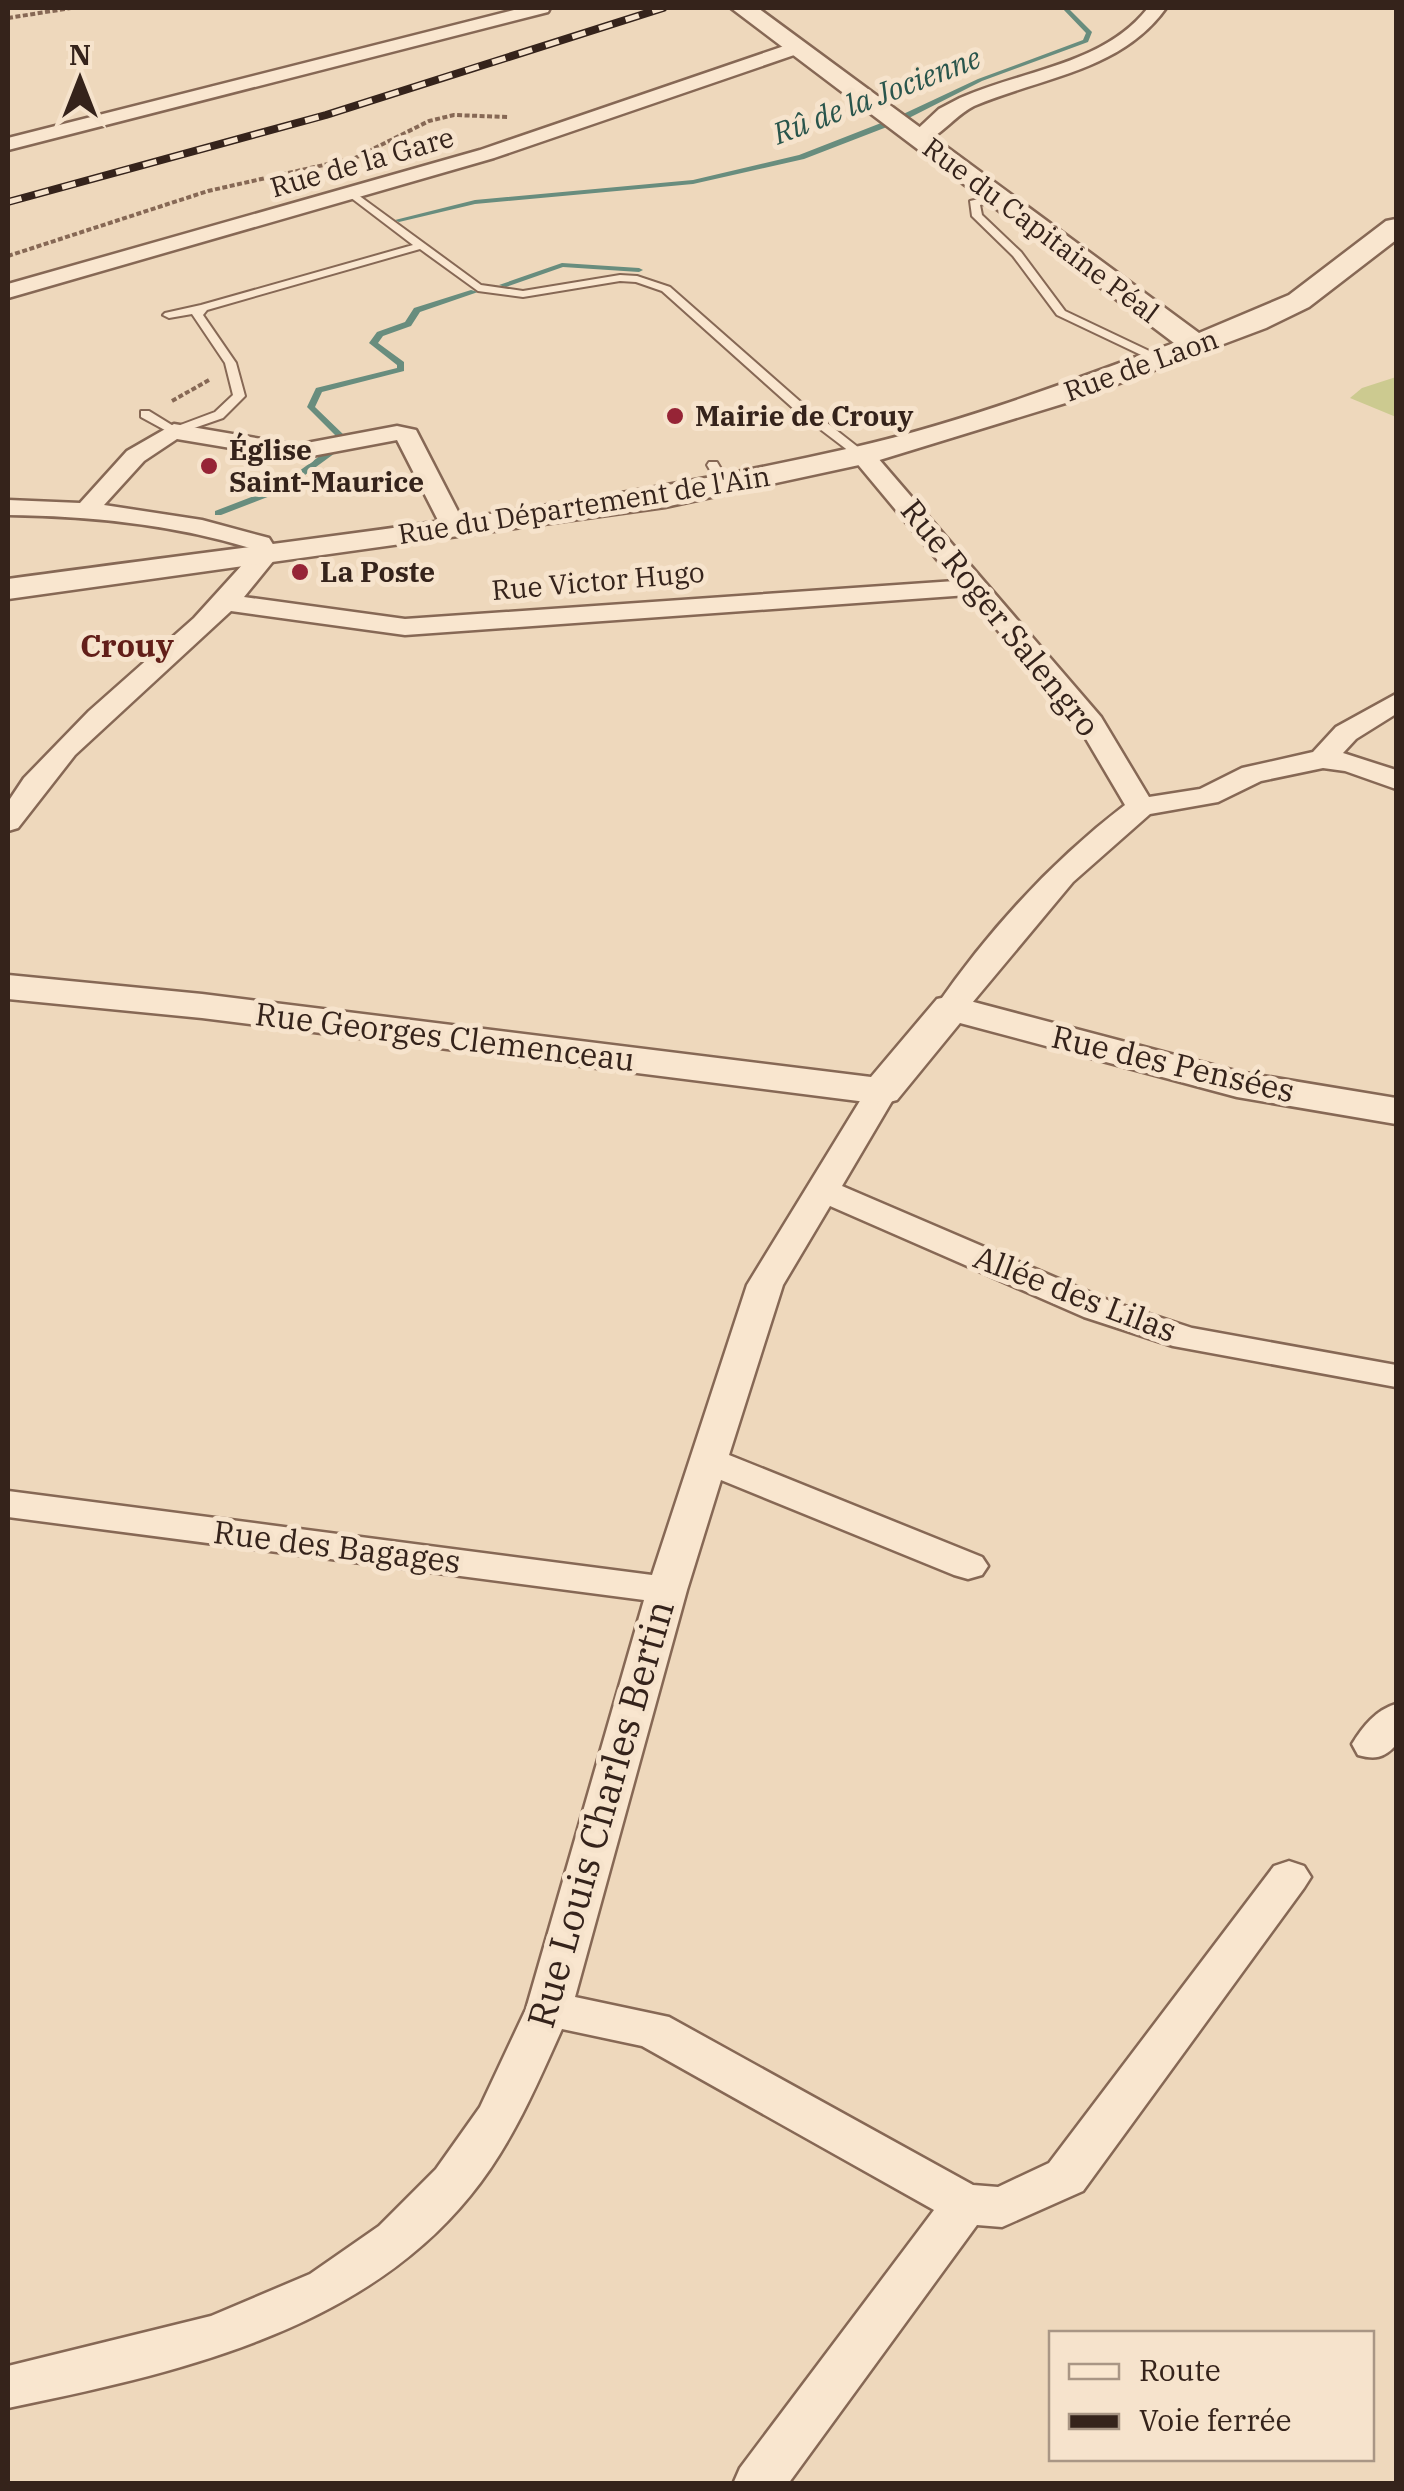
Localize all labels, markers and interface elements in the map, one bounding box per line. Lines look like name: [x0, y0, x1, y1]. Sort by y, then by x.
north arrow: [30, 30, 130, 130]
text: N: [69, 36, 91, 73]
water label: Rû de la Jocienne: [766, 37, 986, 153]
street label: Rue de la Gare: [266, 118, 458, 205]
street label: Rue du Capitaine Péal: [916, 129, 1167, 331]
street label: Rue de Laon: [1059, 320, 1223, 410]
place label: Mairie de Crouy: [695, 397, 913, 434]
marker: Mairie de Crouy: [664, 405, 686, 427]
place label: Église Saint-Maurice: [229, 431, 424, 500]
marker: Église Saint-Maurice: [198, 455, 220, 477]
street label: Rue du Département de l'Ain: [395, 457, 773, 552]
street label: Rue Roger Salengro: [892, 490, 1110, 745]
place label: La Poste: [320, 553, 435, 590]
street label: Rue Victor Hugo: [490, 553, 706, 608]
marker: La Poste: [289, 561, 311, 583]
district label: Crouy: [80, 624, 175, 666]
street label: Rue Georges Clemenceau: [253, 992, 637, 1080]
street label: Rue des Pensées: [1048, 1015, 1299, 1111]
street label: Allée des Lilas: [968, 1235, 1183, 1351]
street label: Rue des Bagages: [211, 1510, 463, 1582]
street label: Rue Louis Charles Bertin: [515, 1594, 684, 2033]
legend: [1049, 2331, 1374, 2461]
text: Route: [1139, 2350, 1221, 2389]
text: Voie ferrée: [1139, 2400, 1292, 2439]

